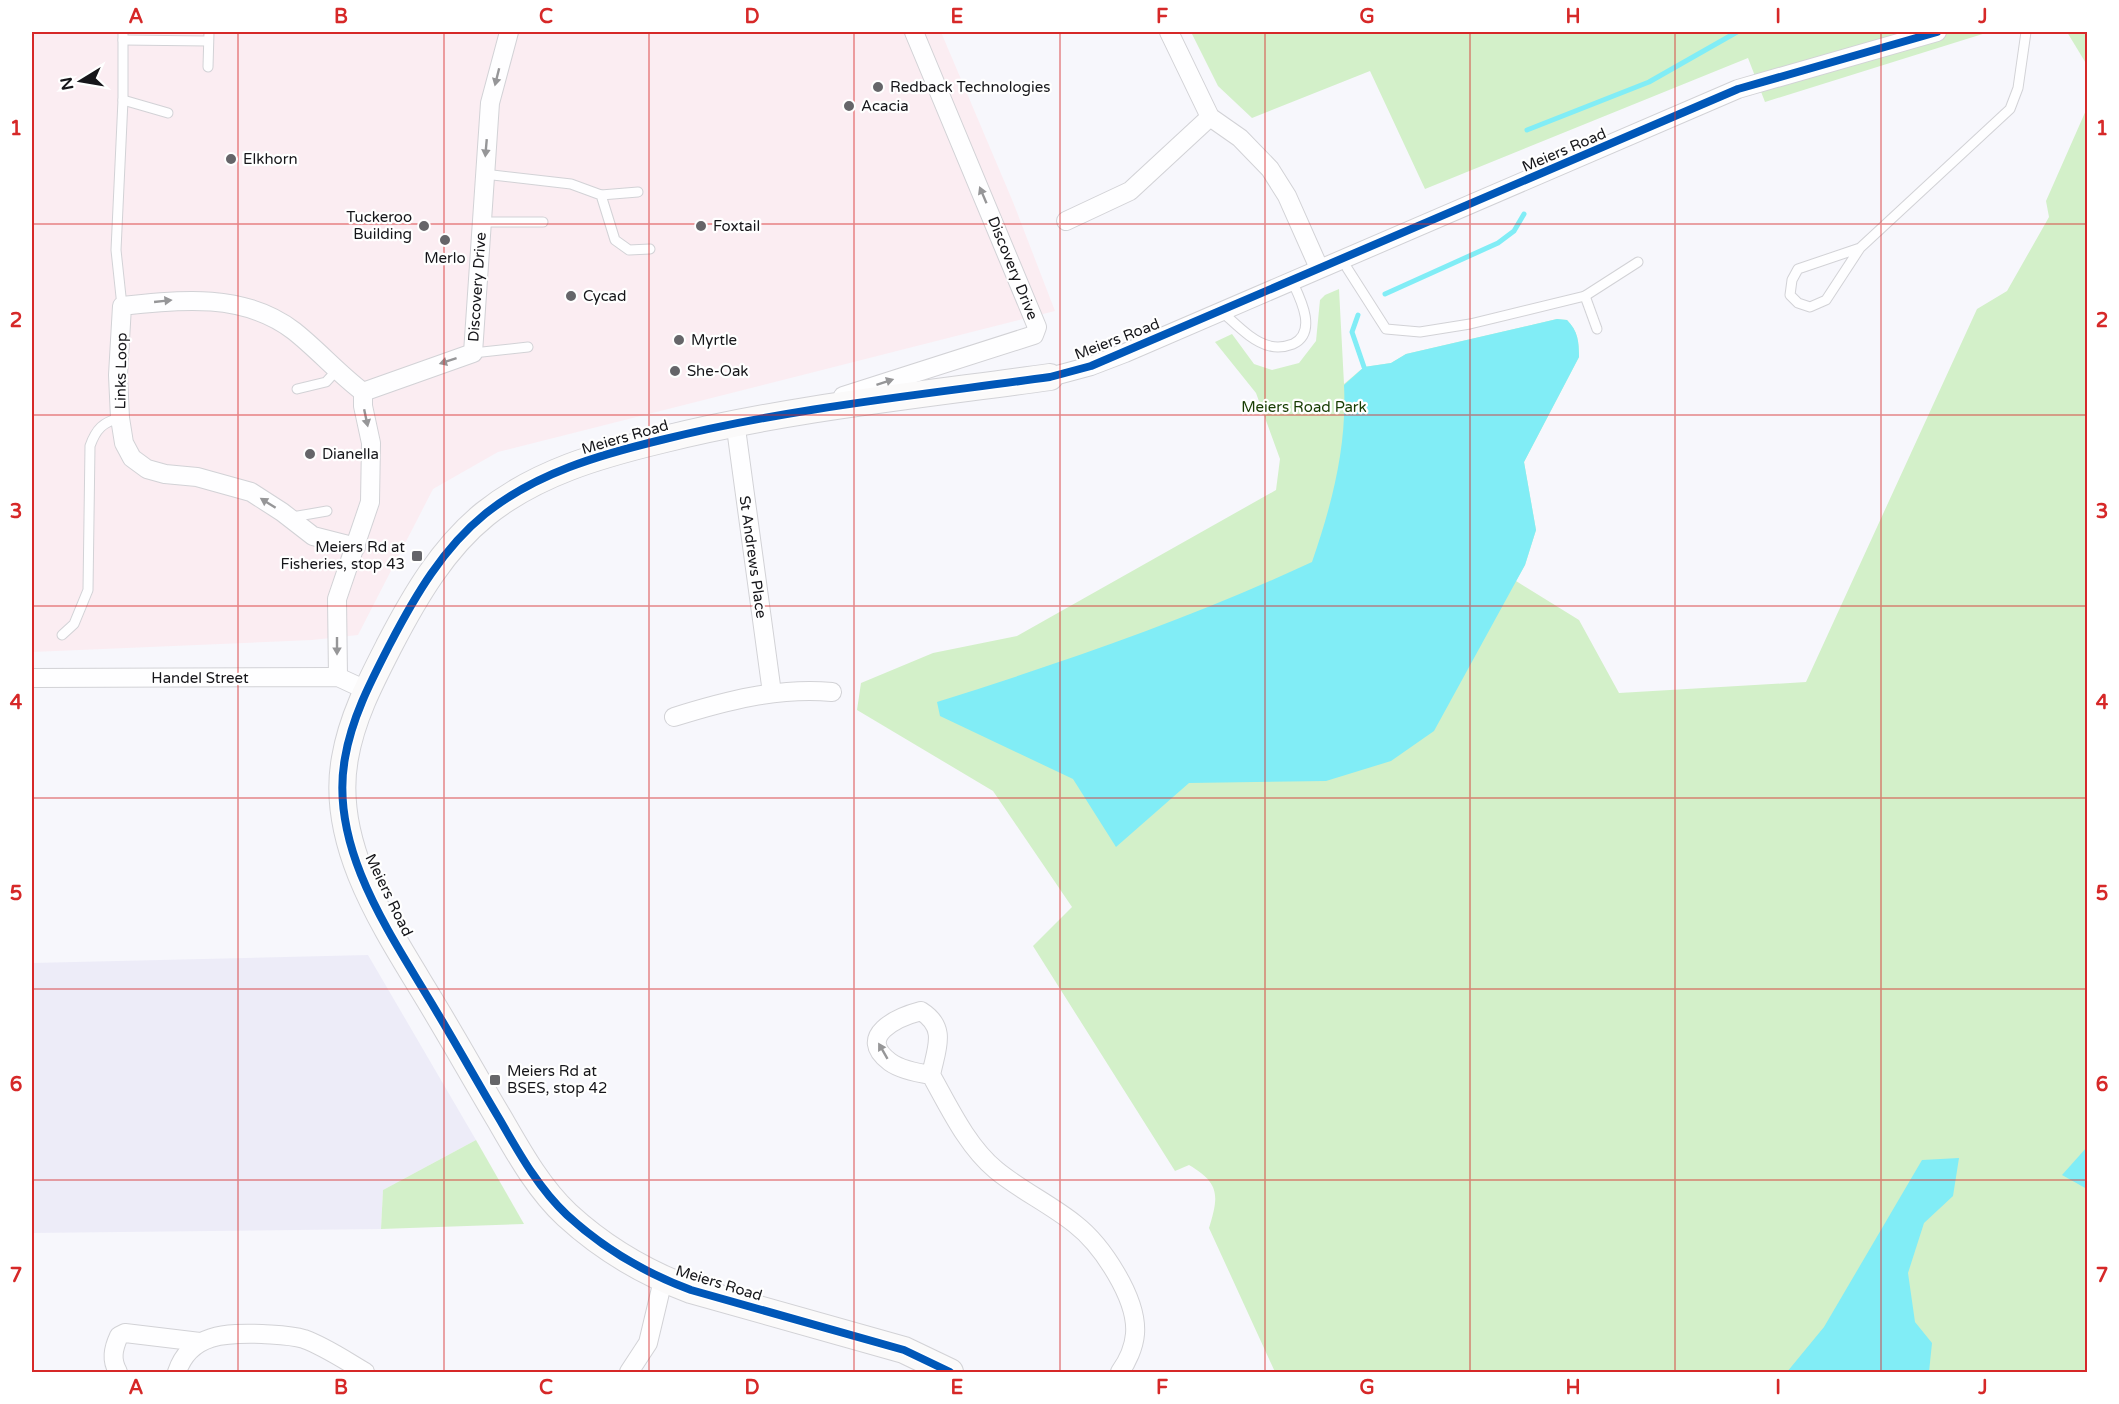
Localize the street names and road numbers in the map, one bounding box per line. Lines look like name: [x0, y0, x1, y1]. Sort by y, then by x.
street label: Meiers Road: [1519, 124, 1609, 176]
street label: Discovery Drive: [984, 214, 1042, 322]
street label: Discovery Drive: [464, 232, 490, 342]
street label: Meiers Road: [1072, 315, 1162, 363]
street label: Links Loop: [111, 332, 131, 410]
street label: Meiers Road: [579, 416, 671, 458]
street label: St Andrews Place: [735, 494, 771, 620]
street label: Handel Street: [151, 669, 249, 687]
street label: Meiers Road: [361, 851, 417, 939]
street label: Meiers Road: [674, 1261, 764, 1305]

